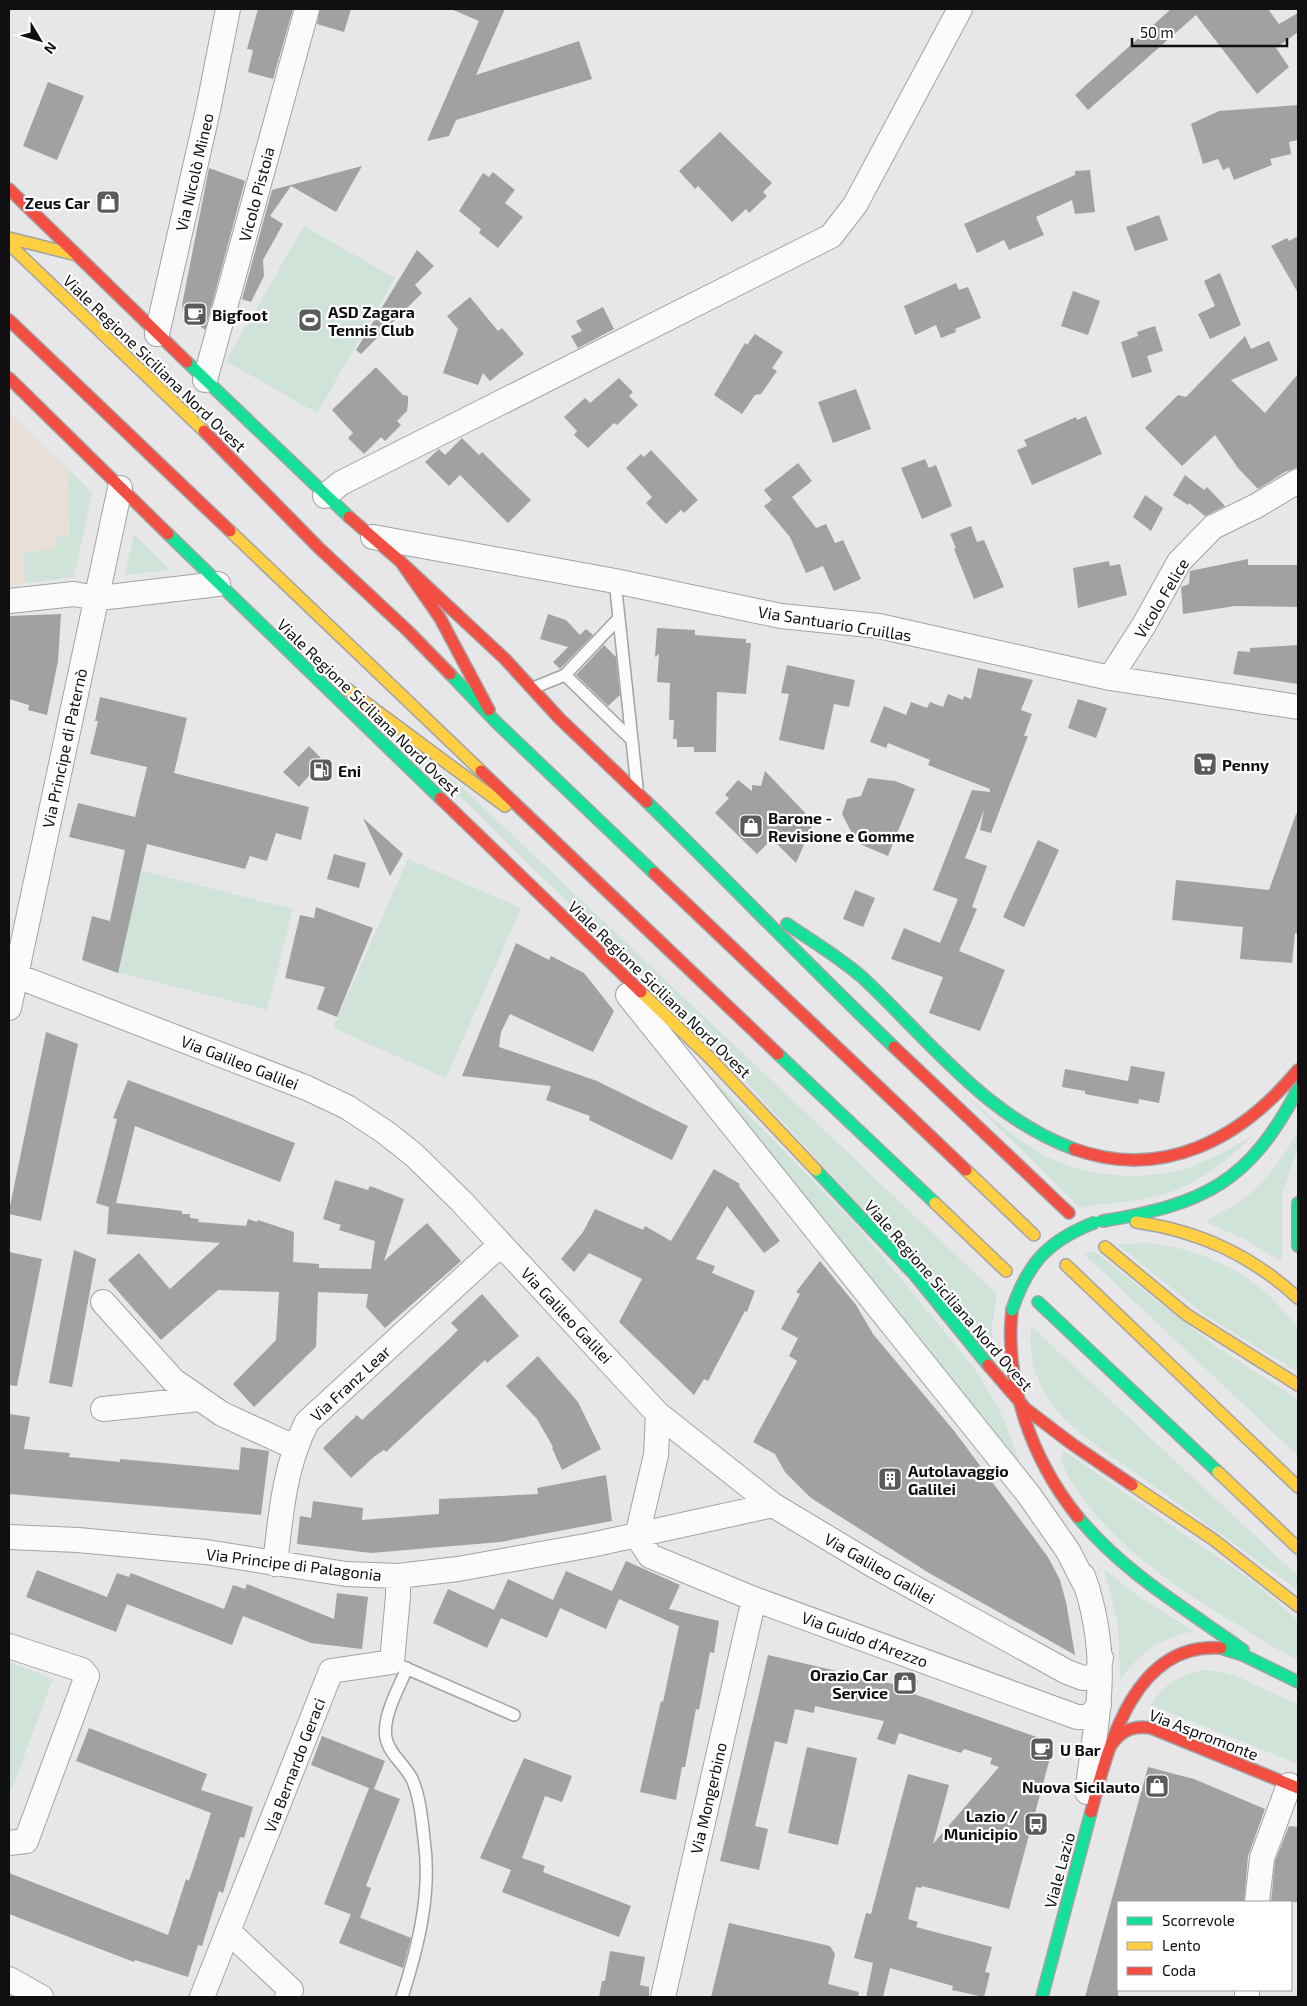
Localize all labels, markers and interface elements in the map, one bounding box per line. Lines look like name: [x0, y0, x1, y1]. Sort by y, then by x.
north arrow: [15, 15, 65, 65]
scale bar: [1132, 15, 1287, 47]
text: 50 m: [1140, 23, 1174, 41]
text: N: [41, 39, 60, 58]
street label: Via Nicolò Mineo: [171, 111, 217, 233]
street label: Vicolo Pistoia: [234, 145, 278, 243]
shop icon: Zeus Car: [95, 189, 121, 215]
place label: Zeus Car: [25, 193, 90, 212]
street label: Viale Regione Siciliana Nord Ovest: [60, 271, 250, 455]
cafe icon: Bigfoot: [182, 301, 208, 327]
place label: ASD Zagara Tennis Club: [328, 302, 415, 339]
place label: Bigfoot: [212, 305, 268, 324]
sports icon: ASD Zagara Tennis Club: [297, 307, 323, 333]
street label: Vicolo Felice: [1130, 555, 1192, 641]
street label: Via Santuario Cruillas: [757, 601, 913, 645]
street label: Viale Regione Siciliana Nord Ovest: [274, 615, 464, 799]
street label: Via Principe di Paternò: [38, 666, 90, 830]
supermarket icon: Penny: [1192, 751, 1218, 777]
place label: Penny: [1222, 755, 1269, 775]
fuel station icon: Eni: [308, 757, 334, 783]
place label: Eni: [338, 761, 361, 780]
place label: Barone - Revisione e Gomme: [768, 808, 915, 845]
shop icon: Barone - Revisione e Gomme: [738, 813, 764, 839]
street label: Viale Regione Siciliana Nord Ovest: [565, 897, 755, 1081]
street label: Via Galileo Galilei: [178, 1031, 302, 1093]
street label: Viale Regione Siciliana Nord Ovest: [861, 1196, 1037, 1394]
street label: Via Galileo Galilei: [518, 1263, 616, 1367]
street label: Via Franz Lear: [306, 1341, 394, 1425]
place label: Autolavaggio Galilei: [908, 1461, 1009, 1498]
building icon: Autolavaggio Galilei: [877, 1466, 903, 1492]
street label: Via Galileo Galilei: [821, 1529, 939, 1607]
street label: Via Principe di Palagonia: [205, 1544, 383, 1584]
street label: Via Guido d'Arezzo: [799, 1607, 931, 1671]
place label: Orazio Car Service: [810, 1665, 888, 1702]
shop icon: Orazio Car Service: [892, 1670, 918, 1696]
street label: Via Bernardo Geraci: [260, 1695, 328, 1835]
street label: Via Aspromonte: [1147, 1704, 1261, 1764]
cafe icon: U Bar: [1029, 1736, 1055, 1762]
street label: Via Mongerbino: [686, 1740, 730, 1856]
place label: U Bar: [1060, 1740, 1101, 1759]
shop icon: Nuova Sicilauto: [1144, 1773, 1170, 1799]
place label: Nuova Sicilauto: [1022, 1777, 1140, 1796]
place label: Lazio / Municipio: [944, 1806, 1018, 1843]
bus stop icon: Lazio / Municipio: [1023, 1811, 1049, 1837]
street label: Viale Lazio: [1040, 1830, 1078, 1910]
legend: [1117, 1901, 1292, 1991]
text: Scorrevole: [1162, 1911, 1235, 1929]
text: Lento: [1162, 1936, 1201, 1954]
text: Coda: [1162, 1961, 1196, 1979]

